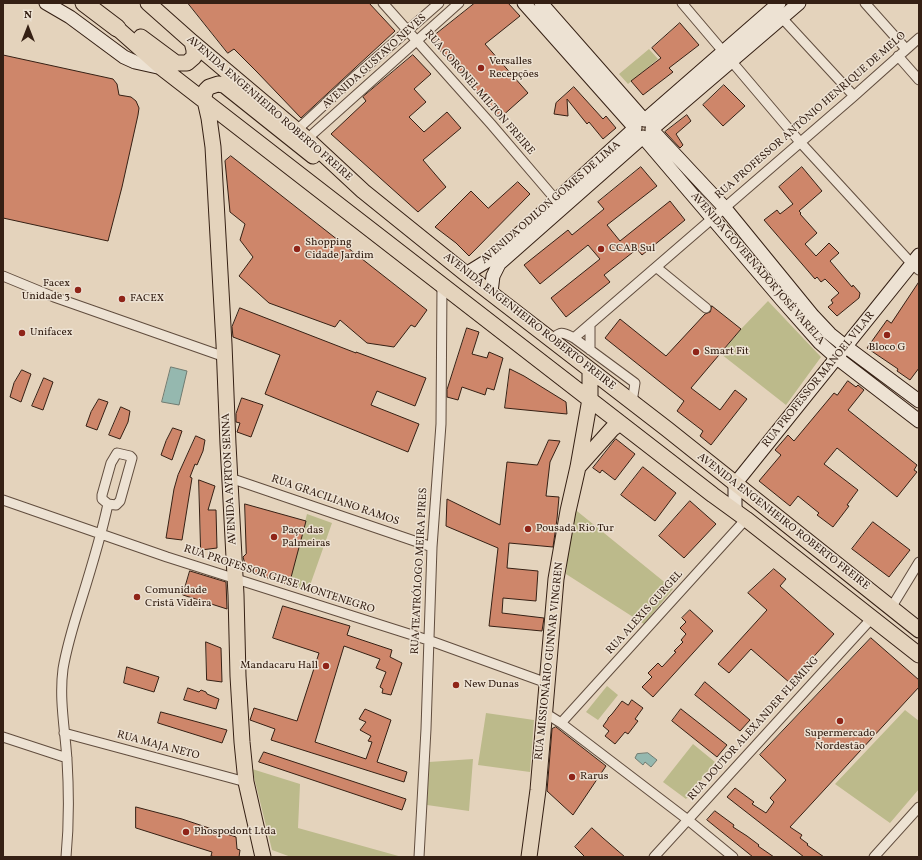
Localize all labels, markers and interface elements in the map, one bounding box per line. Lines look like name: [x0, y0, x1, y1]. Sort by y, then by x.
north arrow: [8, 8, 48, 48]
text: N: [24, 8, 32, 23]
street label: AVENIDA GUSTAVO NEVES: [320, 12, 430, 112]
street label: RUA CORONEL MILTON FREIRE: [421, 28, 537, 158]
street label: RUA PROFESSOR ANTÔNIO HENRIQUE DE MELO: [713, 30, 909, 202]
street label: AVENIDA ENGENHEIRO ROBERTO FREIRE: [184, 34, 354, 184]
place label: Versalles Recepções: [489, 55, 539, 81]
marker: Versalles Recepções: [476, 63, 486, 73]
street label: AVENIDA ODILON GOMES DE LIMA: [478, 139, 624, 267]
street label: AVENIDA GOVERNADOR JOSÉ VARELA: [687, 190, 827, 348]
place label: Shopping Cidade Jardim: [305, 236, 374, 262]
place label: CCAB Sul: [609, 242, 655, 256]
marker: Shopping Cidade Jardim: [292, 244, 302, 254]
marker: CCAB Sul: [596, 244, 606, 254]
street label: AVENIDA ENGENHEIRO ROBERTO FREIRE: [440, 251, 618, 393]
place label: Facex Unidade 3: [22, 277, 70, 303]
marker: Facex Unidade 3: [73, 285, 83, 295]
place label: FACEX: [130, 292, 164, 306]
marker: FACEX: [117, 294, 127, 304]
street label: RUA PROFESSOR MANOEL VILAR: [760, 309, 878, 451]
place label: Unifacex: [30, 326, 72, 340]
marker: Unifacex: [17, 328, 27, 338]
marker: Bloco G: [882, 330, 892, 340]
place label: Bloco G: [868, 341, 906, 355]
place label: Smart Fit: [704, 345, 749, 359]
marker: Smart Fit: [691, 347, 701, 357]
street label: AVENIDA AYRTON SENNA: [220, 413, 240, 545]
street label: AVENIDA ENGENHEIRO ROBERTO FREIRE: [694, 451, 872, 593]
street label: RUA GRACILIANO RAMOS: [269, 473, 401, 529]
street label: RUA TEATRÓLOGO MEIRA PIRES: [409, 487, 431, 655]
place label: Pousada Rio Tur: [536, 522, 614, 536]
place label: Paço das Palmeiras: [282, 524, 330, 550]
marker: Pousada Rio Tur: [523, 524, 533, 534]
marker: Paço das Palmeiras: [269, 532, 279, 542]
street label: RUA PROFESSOR GIPSE MONTENEGRO: [182, 543, 376, 617]
street label: RUA MISSIONÁRIO GUNNAR VINGREN: [533, 561, 567, 761]
street label: RUA ALEXIS GURGEL: [604, 568, 686, 658]
place label: Comunidade Cristã Videira: [145, 584, 211, 610]
marker: Comunidade Cristã Videira: [132, 592, 142, 602]
street label: RUA DOUTOR ALEXANDER FLEMING: [686, 654, 822, 804]
place label: Mandacaru Hall: [240, 659, 318, 673]
marker: Mandacaru Hall: [321, 661, 331, 671]
place label: New Dunas: [464, 678, 519, 692]
marker: New Dunas: [451, 680, 461, 690]
marker: Supermercado Nordestão: [835, 716, 845, 726]
place label: Supermercado Nordestão: [805, 727, 875, 753]
street label: RUA MAJA NETO: [115, 729, 201, 763]
place label: Rarus: [580, 770, 609, 784]
marker: Rarus: [567, 772, 577, 782]
place label: Phospodont Ltda: [194, 825, 276, 839]
marker: Phospodont Ltda: [181, 827, 191, 837]

